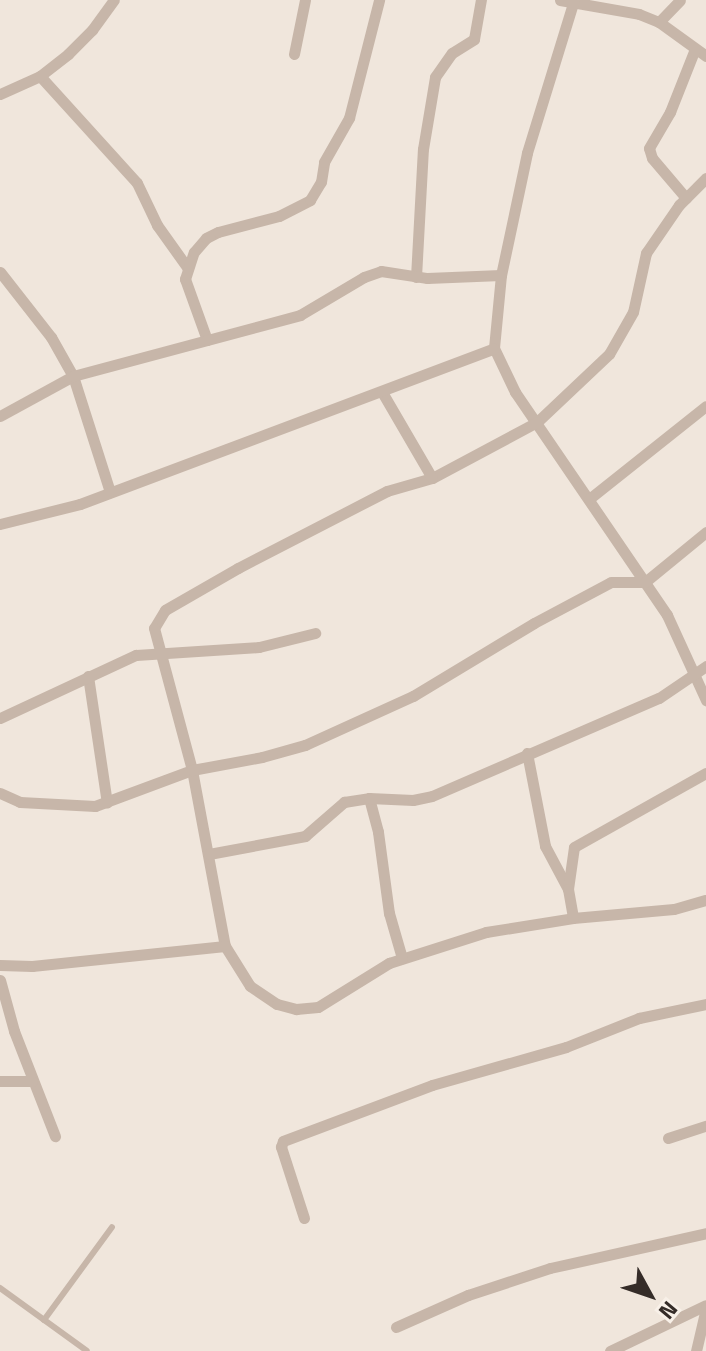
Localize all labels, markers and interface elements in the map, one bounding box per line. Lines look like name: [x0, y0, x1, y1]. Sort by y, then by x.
north arrow: [610, 1255, 690, 1335]
text: N: [650, 1294, 686, 1327]

